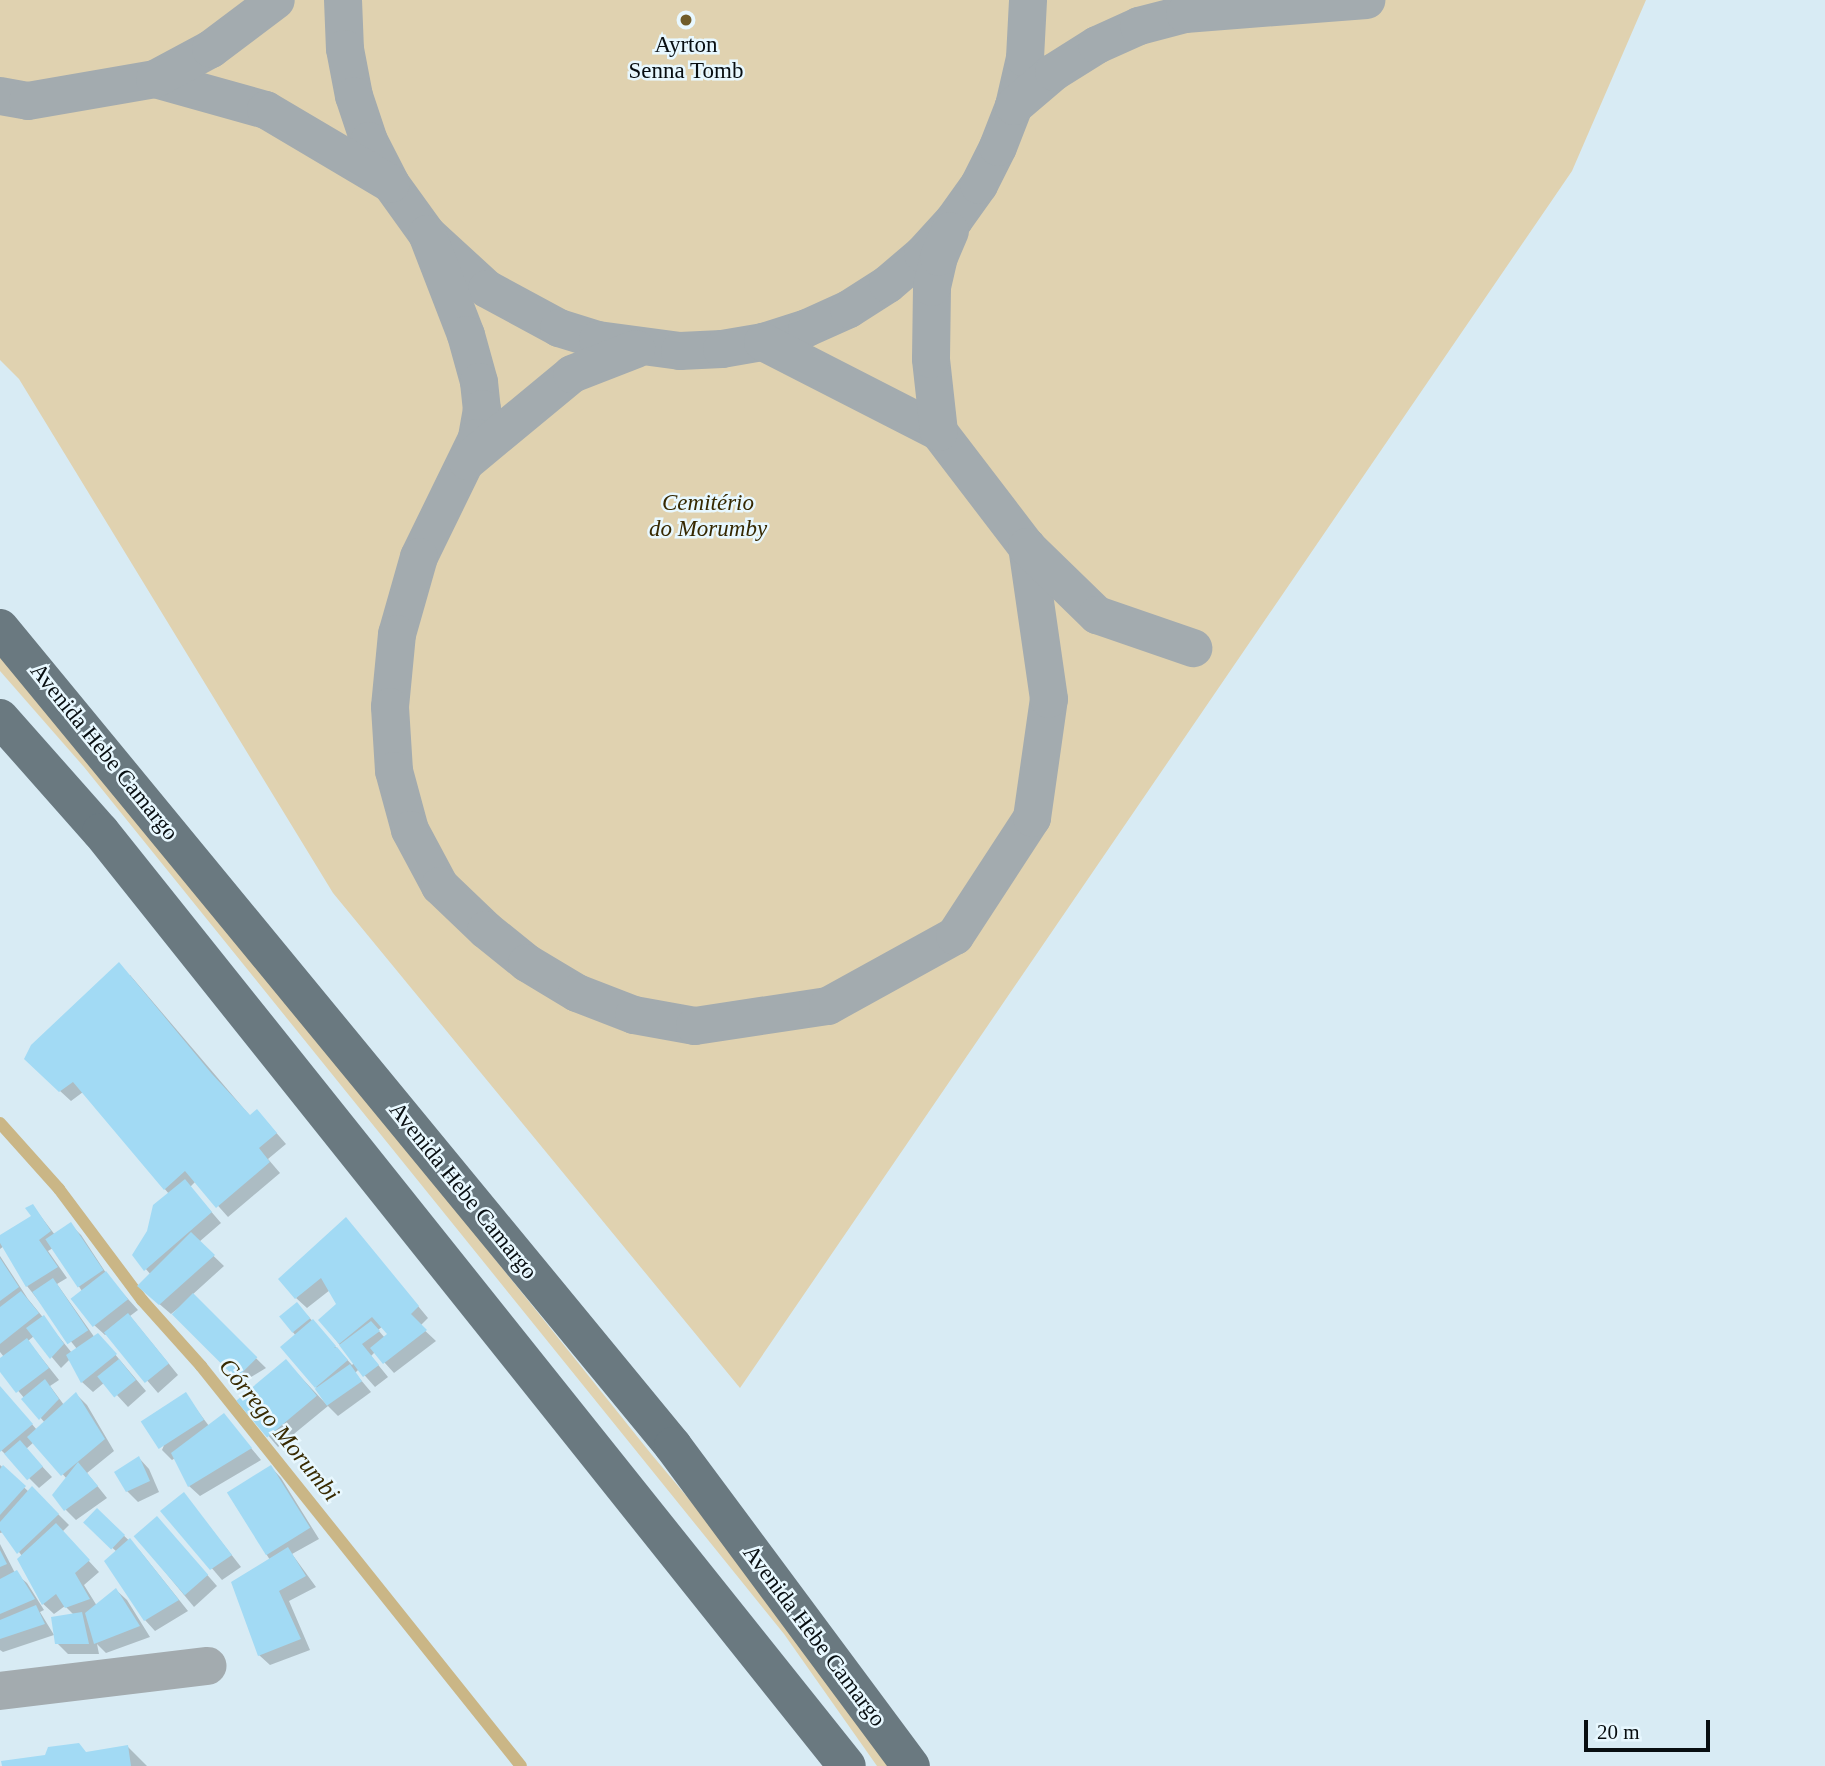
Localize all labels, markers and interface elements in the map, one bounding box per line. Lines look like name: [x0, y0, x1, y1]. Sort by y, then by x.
marker: Ayrton Senna Tomb: [678, 12, 694, 28]
place label: Ayrton Senna Tomb: [628, 31, 744, 85]
park label: Cemitério do Morumby: [649, 489, 767, 543]
street label: Avenida Hebe Camargo: [24, 658, 184, 846]
street label: Avenida Hebe Camargo: [383, 1097, 543, 1285]
water label: Córrego Morumbi: [212, 1353, 346, 1507]
street label: Avenida Hebe Camargo: [737, 1540, 891, 1732]
scale bar: [1587, 1706, 1713, 1750]
text: 20 m: [1597, 1720, 1640, 1744]

